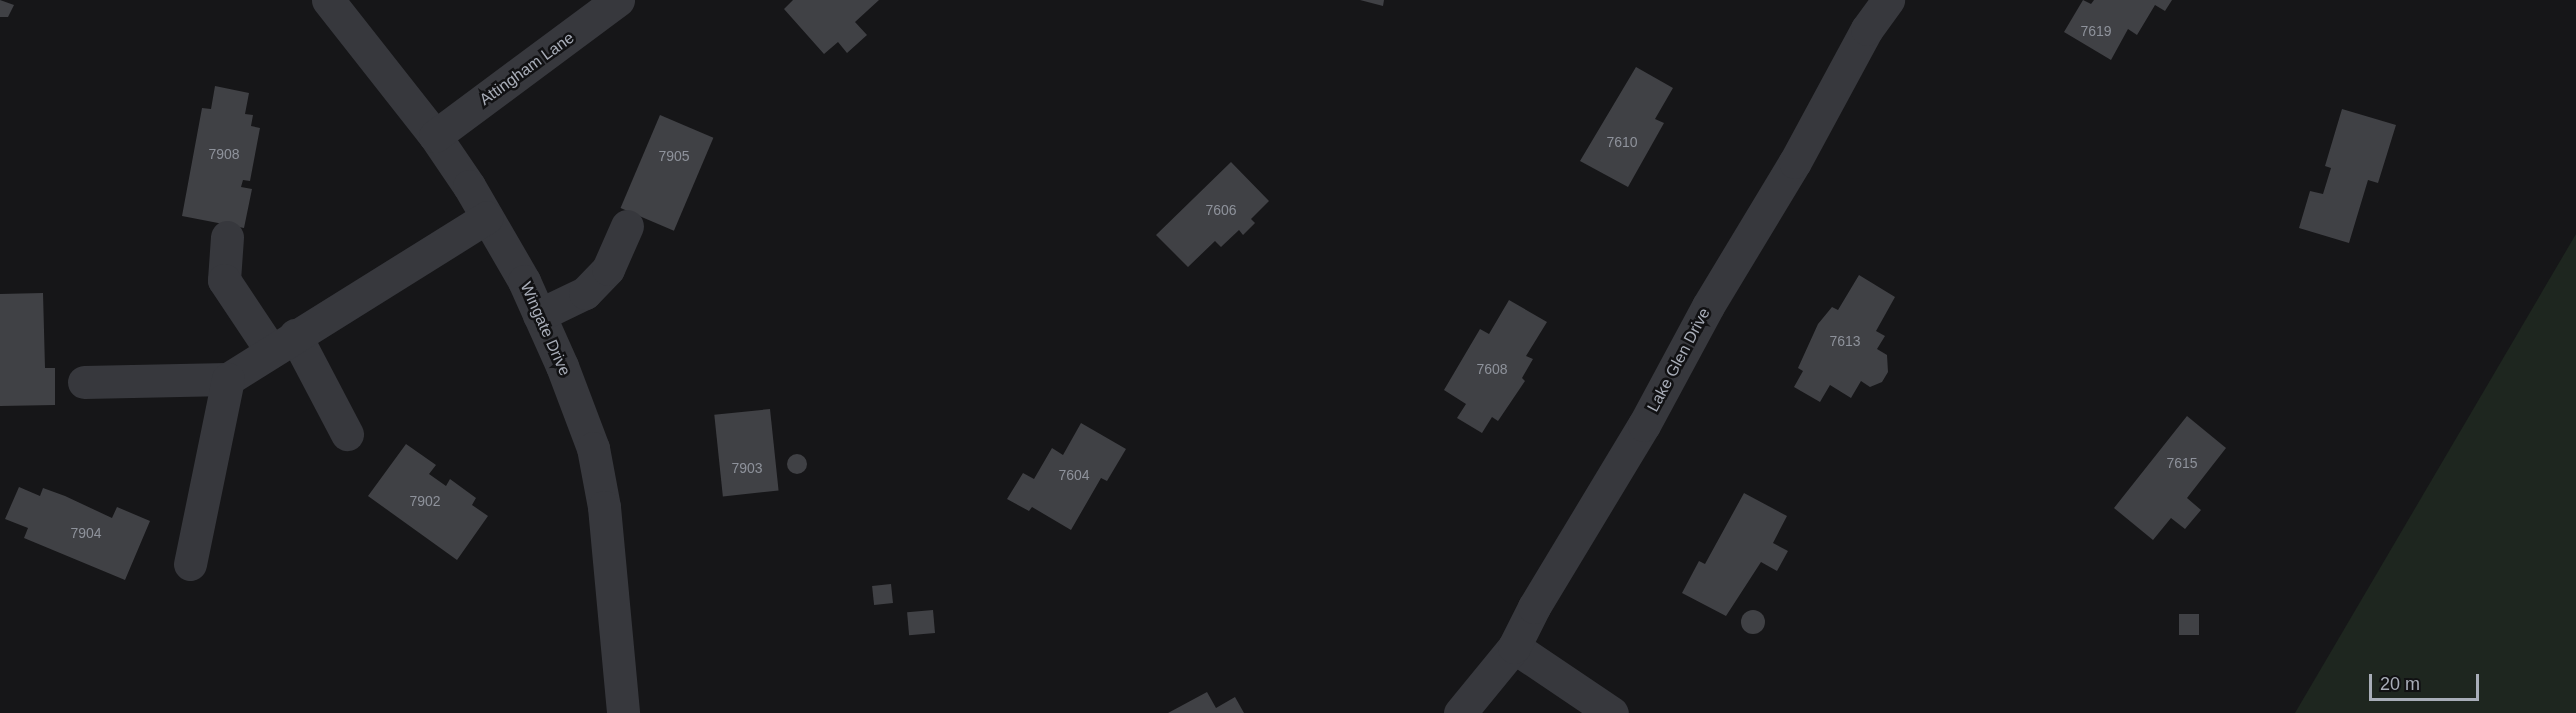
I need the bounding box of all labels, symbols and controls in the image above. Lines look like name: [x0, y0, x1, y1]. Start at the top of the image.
house number: 7619: [2080, 23, 2112, 39]
street label: Attingham Lane: [476, 28, 578, 110]
house number: 7610: [1606, 134, 1638, 150]
house number: 7908: [208, 146, 240, 162]
house number: 7905: [658, 148, 690, 164]
house number: 7606: [1205, 202, 1237, 218]
street label: Wingate Drive: [516, 279, 574, 379]
street label: Lake Glen Drive: [1644, 305, 1714, 415]
house number: 7613: [1829, 333, 1861, 349]
house number: 7608: [1476, 361, 1508, 377]
house number: 7615: [2166, 455, 2198, 471]
house number: 7903: [731, 460, 763, 476]
house number: 7604: [1058, 467, 1090, 483]
house number: 7902: [409, 493, 441, 509]
house number: 7904: [70, 525, 102, 541]
scale bar: [2372, 662, 2482, 700]
text: 20 m: [2380, 674, 2420, 694]

